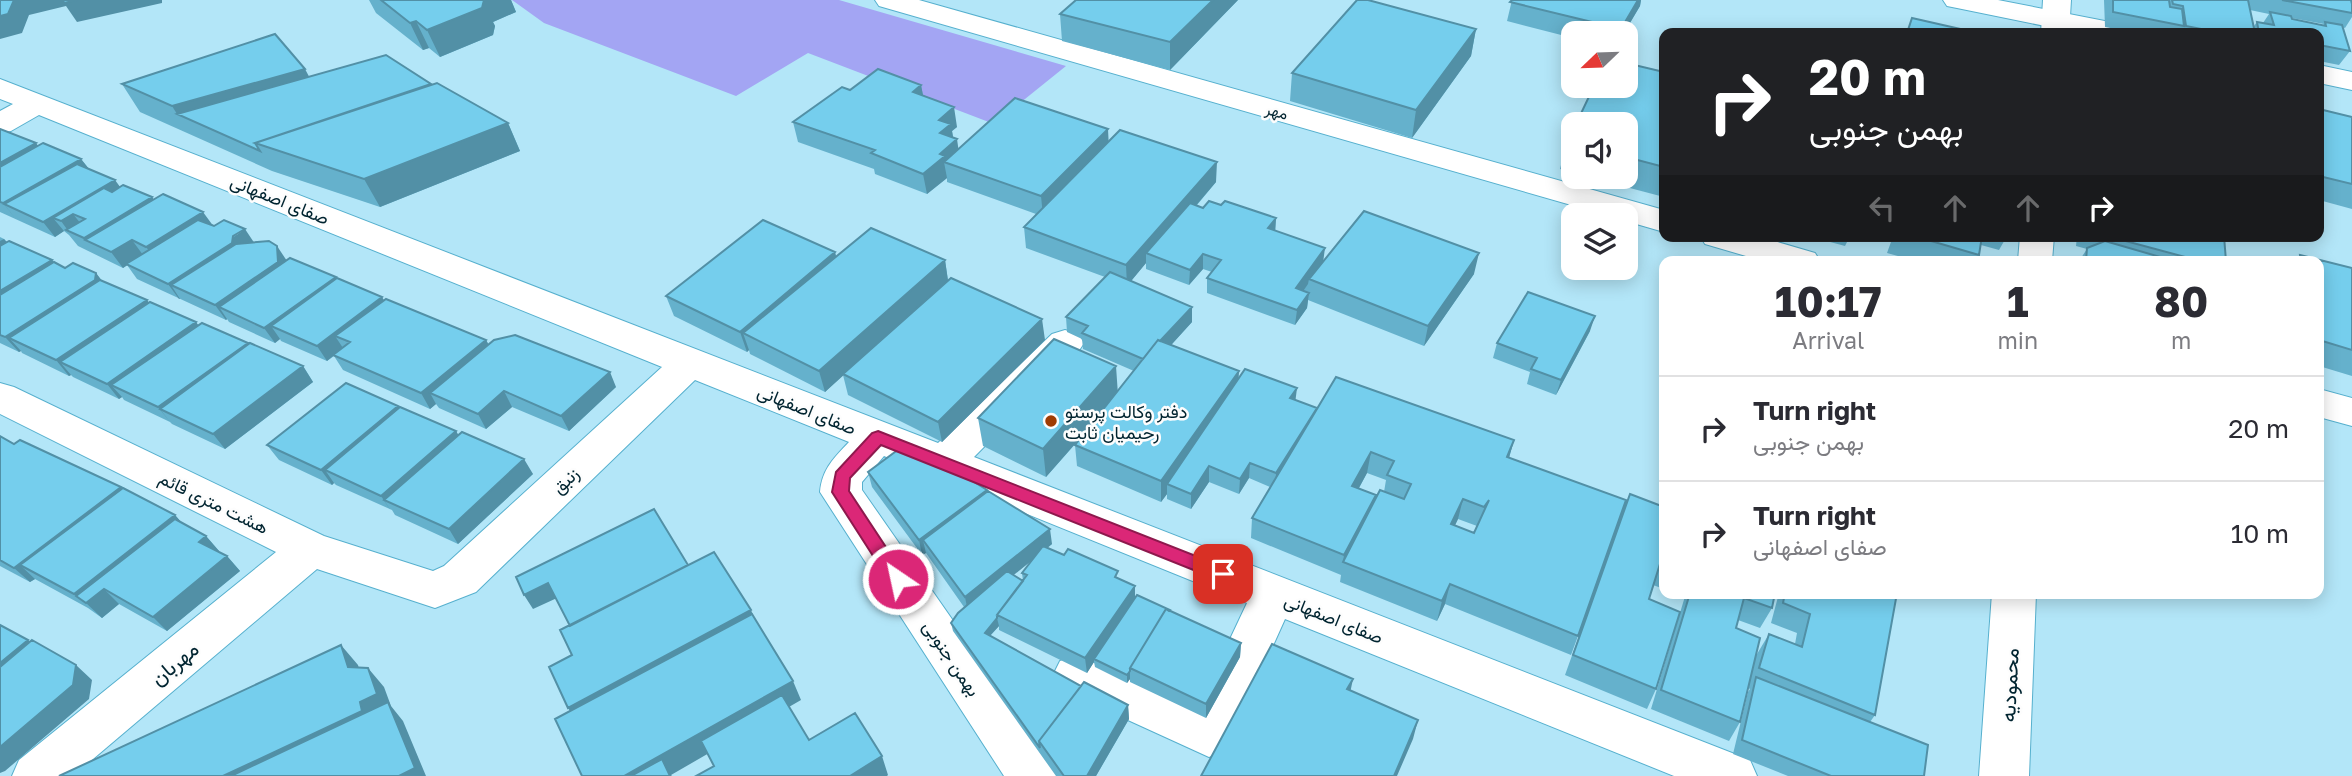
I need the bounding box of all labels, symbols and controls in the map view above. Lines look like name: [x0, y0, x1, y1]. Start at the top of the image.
north arrow: [1561, 21, 1638, 98]
map controls: [1561, 21, 1638, 280]
text: 20 m: [1809, 47, 1926, 106]
icon: right: [1694, 56, 1785, 147]
street label: مهر: [1262, 98, 1291, 125]
text: بهمن جنوبی: [1809, 109, 1963, 147]
button: sound: [1561, 112, 1638, 189]
street label: صفای اصفهانی: [227, 169, 333, 230]
icon: left: [1863, 189, 1901, 227]
icon: ahead: [1936, 189, 1974, 227]
icon: ahead: [2009, 189, 2047, 227]
icon: right: [2082, 189, 2120, 227]
button: layers: [1561, 203, 1638, 280]
text: 10:17: [1775, 276, 1882, 326]
text: 1: [2007, 276, 2029, 326]
text: 80: [2154, 276, 2208, 326]
text: Arrival: [1792, 326, 1864, 354]
text: min: [1998, 326, 2038, 354]
text: m: [2171, 326, 2191, 354]
street label: صفای اصفهانی: [754, 379, 860, 440]
text: Turn right: [1753, 395, 1876, 426]
place label: دفتر وکالت پرستو رحیمیان ثابت: [1065, 400, 1187, 444]
icon: right: [1694, 410, 1732, 448]
marker: دفتر وکالت پرستو رحیمیان ثابت: [1043, 413, 1059, 429]
text: 20 m: [2228, 413, 2289, 444]
text: بهمن جنوبی: [1753, 427, 1864, 455]
street label: زنبق: [547, 462, 584, 499]
street label: هشت متری قائم: [155, 466, 272, 540]
text: Turn right: [1753, 500, 1876, 531]
icon: right: [1694, 515, 1732, 553]
text: 10 m: [2231, 518, 2289, 549]
text: صفای اصفهانی: [1753, 532, 1887, 560]
position arrow: [861, 542, 935, 616]
pin: [1193, 544, 1253, 604]
icon: arrive: [1204, 555, 1242, 593]
street label: صفای اصفهانی: [1281, 588, 1387, 649]
street label: بهمن جنوبی: [918, 616, 985, 701]
street label: مهربان: [145, 635, 204, 691]
street label: محمودیه: [1994, 647, 2025, 723]

